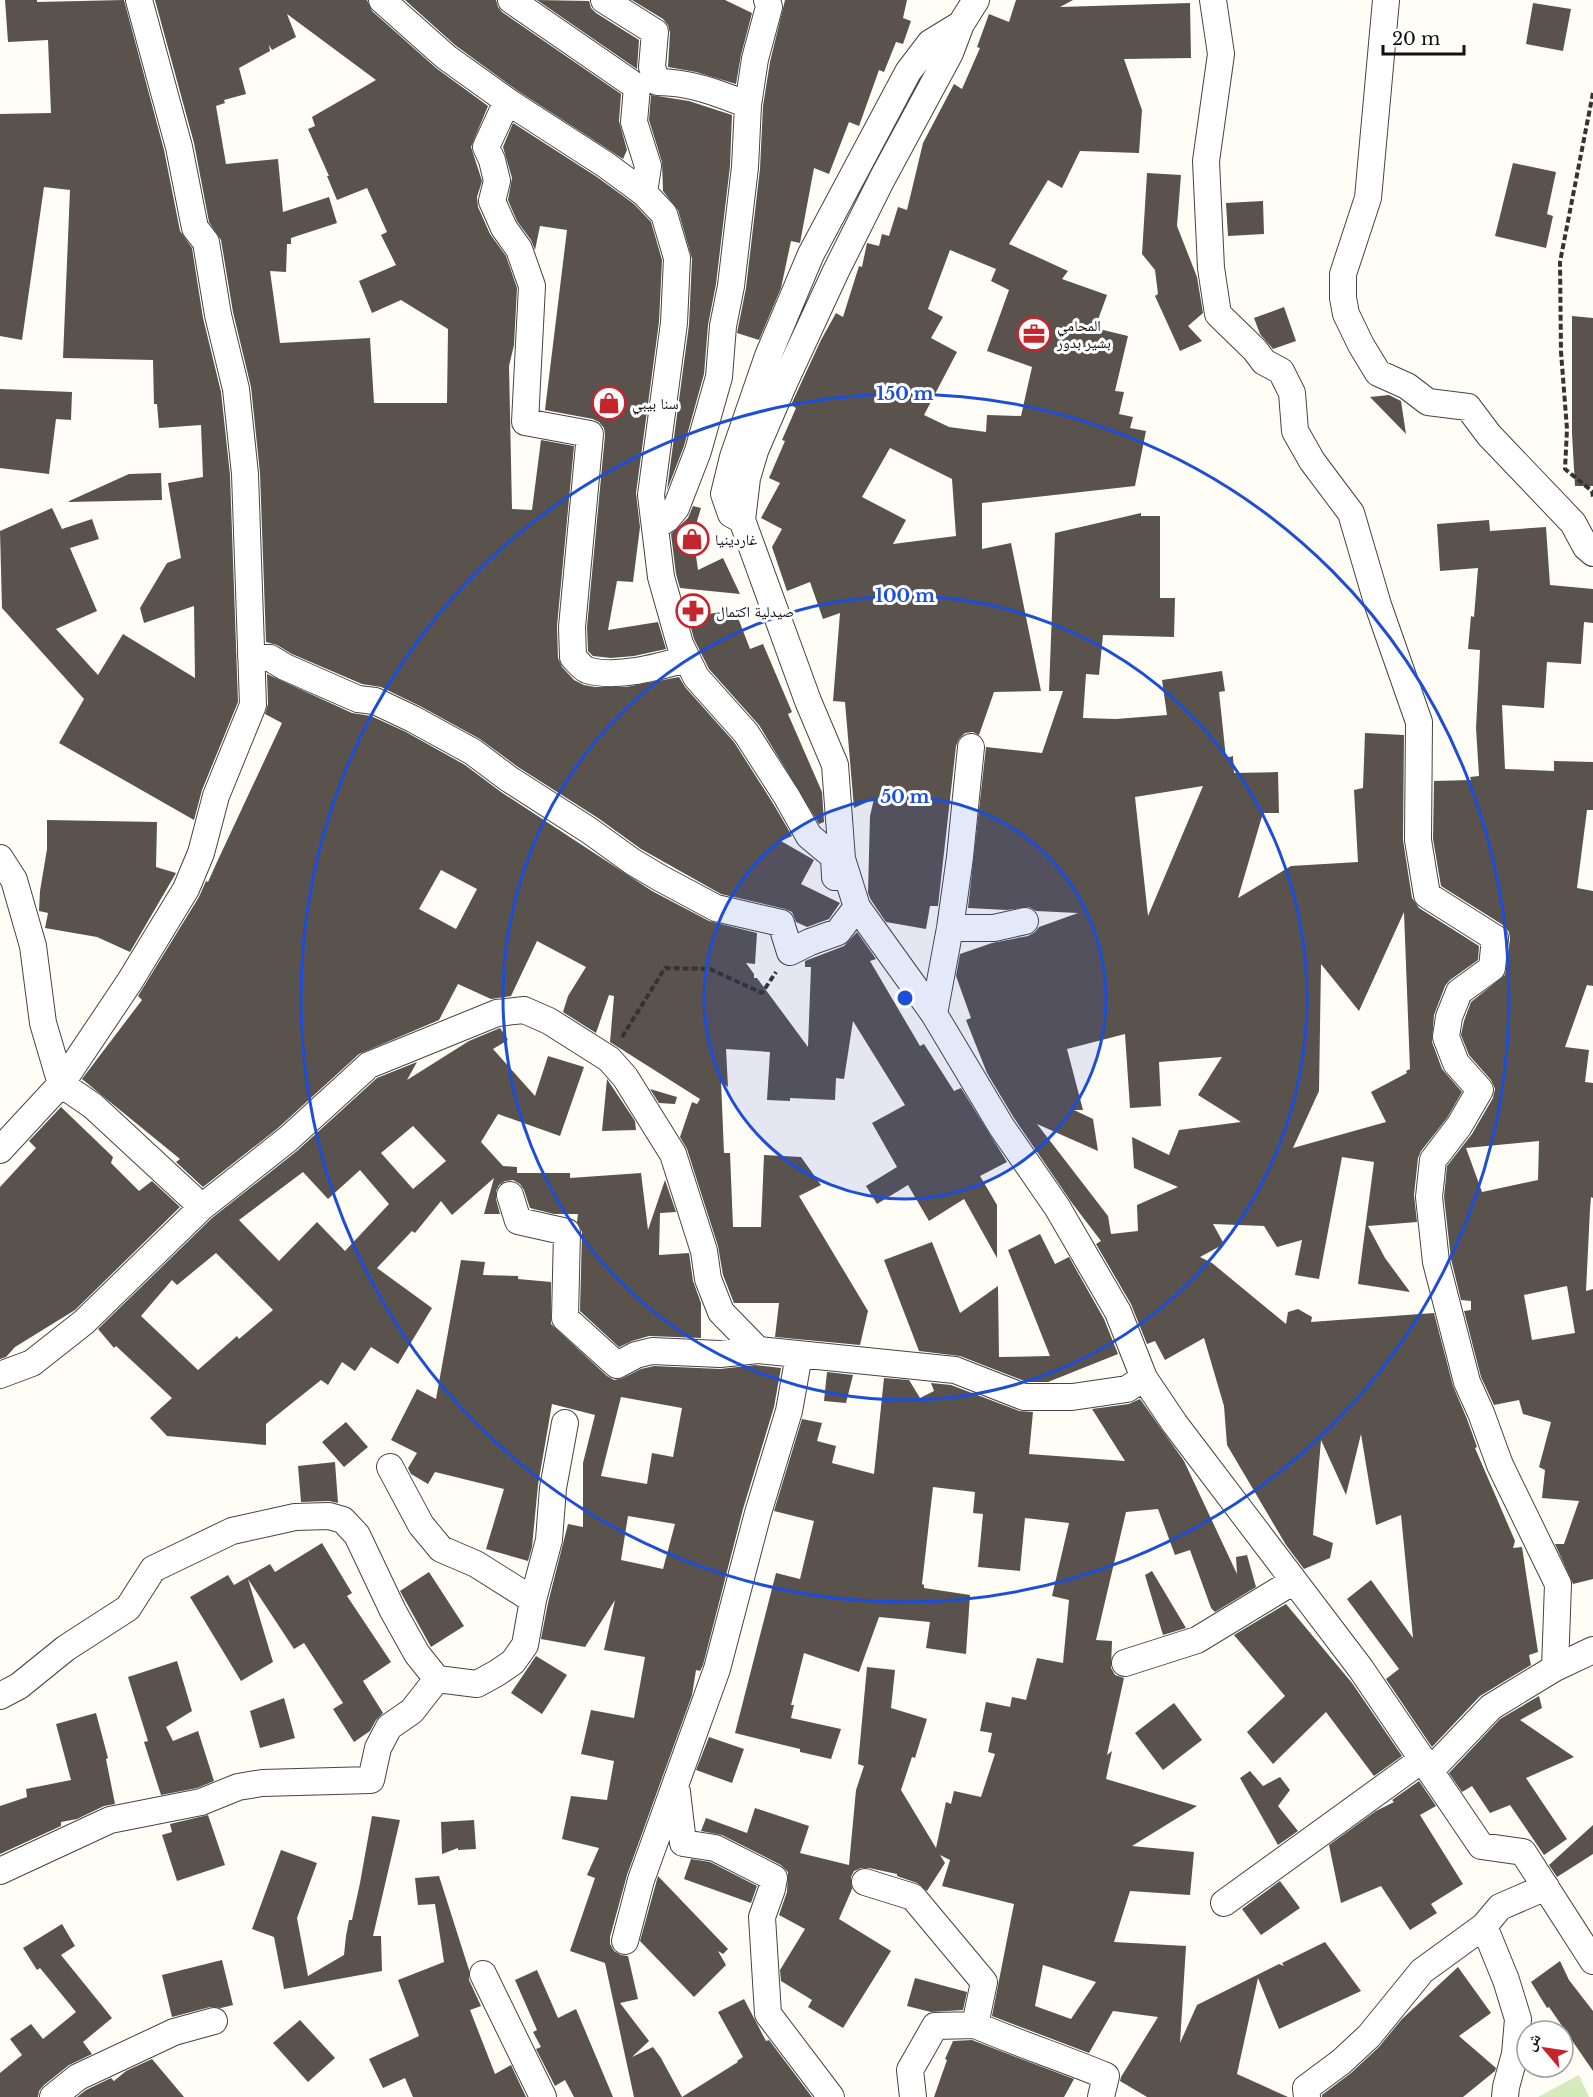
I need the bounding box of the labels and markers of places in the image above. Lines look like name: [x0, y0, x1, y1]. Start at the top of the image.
office icon: المحامي بشير بدور: [1016, 316, 1052, 352]
place label: المحامي بشير بدور: [1056, 316, 1111, 352]
shop icon: سنا بيبي: [591, 385, 627, 421]
place label: سنا بيبي: [632, 394, 679, 415]
shop icon: غاردينيا: [674, 521, 710, 557]
place label: غاردينيا: [715, 530, 758, 549]
pharmacy icon: صيدلية اكتمال: [675, 593, 711, 629]
place label: صيدلية اكتمال: [716, 602, 794, 622]
centre of rings: [895, 988, 915, 1008]

